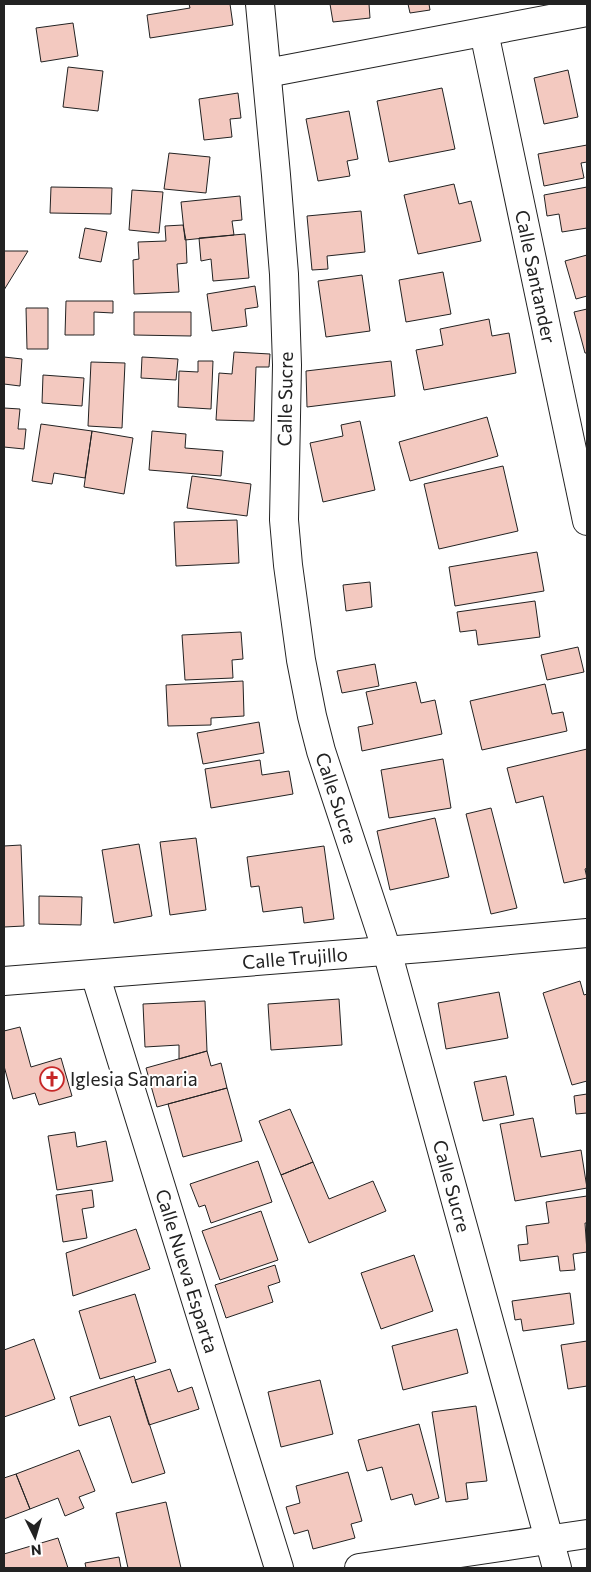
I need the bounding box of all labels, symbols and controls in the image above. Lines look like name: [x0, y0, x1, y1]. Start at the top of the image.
street label: Calle Santander: [511, 208, 561, 346]
street label: Calle Sucre: [272, 351, 297, 447]
street label: Calle Sucre: [311, 749, 363, 847]
street label: Calle Trujillo: [241, 942, 349, 973]
church icon: Iglesia Samaria: [39, 1066, 65, 1092]
place label: Iglesia Samaria: [70, 1067, 198, 1090]
street label: Calle Sucre: [429, 1137, 476, 1235]
street label: Calle Nueva Esparta: [151, 1186, 224, 1356]
north arrow: [10, 1512, 60, 1562]
text: N: [30, 1542, 42, 1559]

